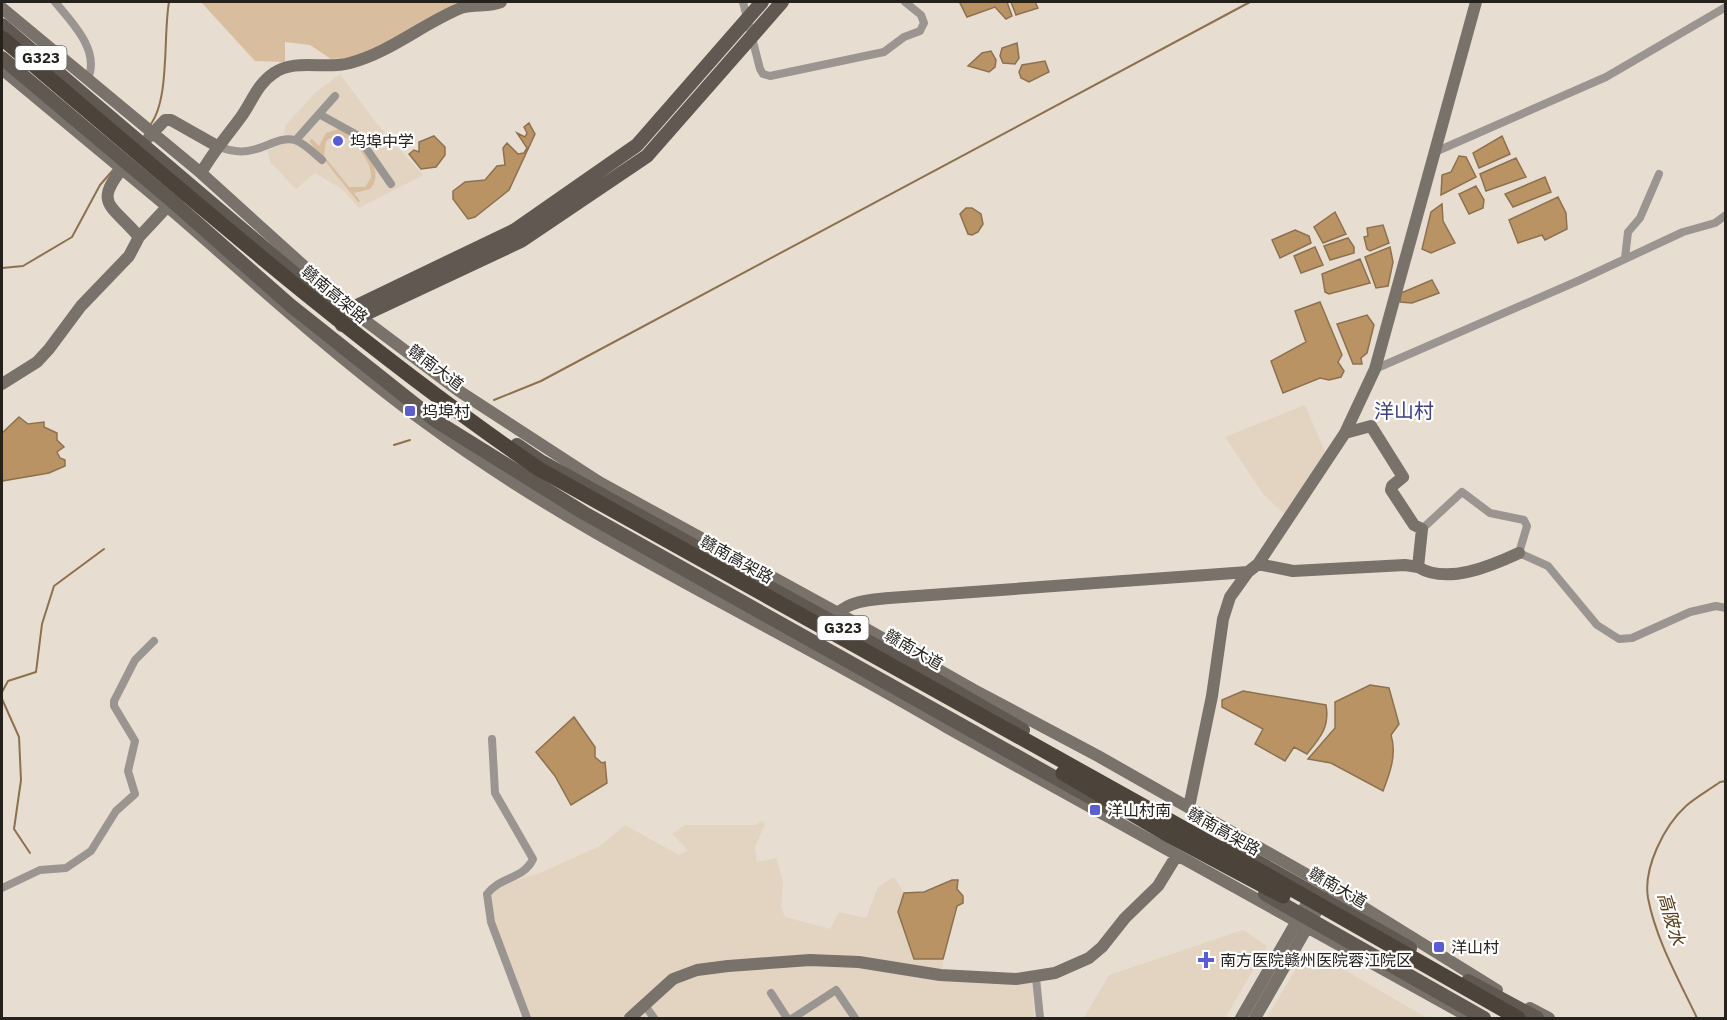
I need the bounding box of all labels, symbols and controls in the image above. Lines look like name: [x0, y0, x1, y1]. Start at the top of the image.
road number: G323: [15, 46, 66, 70]
place label: 坞埠中学: [350, 131, 414, 151]
marker: 坞埠中学: [331, 134, 345, 148]
street label: 赣南高架路: [298, 261, 372, 327]
street label: 赣南大道: [404, 340, 468, 394]
district label: 洋山村: [1374, 397, 1434, 424]
place label: 坞埠村: [422, 401, 470, 421]
marker: 坞埠村: [403, 404, 417, 418]
street label: 赣南高架路: [697, 531, 777, 587]
road number: G323: [818, 616, 868, 640]
street label: 赣南大道: [881, 624, 947, 674]
place label: 洋山村南: [1107, 800, 1171, 820]
marker: 洋山村南: [1088, 803, 1102, 817]
street label: 赣南高架路: [1184, 803, 1264, 859]
street label: 赣南大道: [1305, 862, 1371, 912]
water label: 高陂水: [1653, 890, 1690, 949]
place label: 洋山村: [1451, 937, 1499, 957]
marker: 洋山村: [1432, 940, 1446, 954]
place label: 南方医院赣州医院蓉江院区: [1220, 950, 1412, 970]
marker: 南方医院赣州医院蓉江院区: [1197, 951, 1215, 969]

